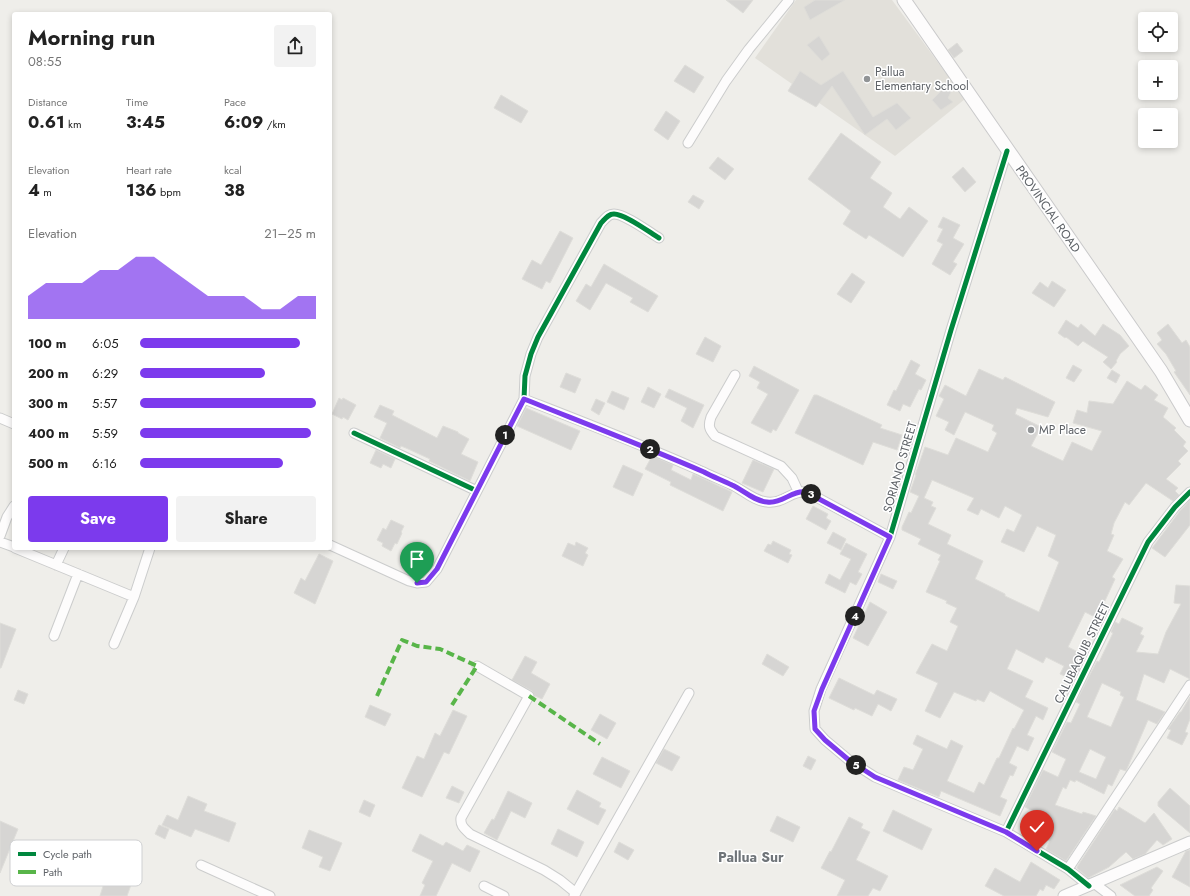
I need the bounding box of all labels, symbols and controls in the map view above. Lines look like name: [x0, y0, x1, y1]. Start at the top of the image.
map controls: [1138, 12, 1178, 148]
button: locate: [1138, 12, 1178, 52]
text: Morning run: [28, 21, 155, 53]
button: share: [274, 25, 316, 67]
text: 08:55: [28, 52, 61, 71]
button: +: [1138, 60, 1178, 100]
place label: Pallua Elementary School: [875, 63, 969, 95]
marker: Pallua Elementary School: [862, 74, 872, 84]
text: Distance: [28, 94, 67, 110]
text: Time: [126, 94, 148, 110]
text: Pace: [224, 94, 246, 110]
button: −: [1138, 108, 1178, 148]
text: 0.61: [28, 110, 65, 134]
text: 3:45: [126, 110, 165, 134]
text: 6:09: [224, 110, 263, 134]
text: km: [65, 116, 82, 132]
text: /km: [263, 116, 286, 132]
text: Elevation: [28, 162, 70, 178]
text: Heart rate: [126, 162, 172, 178]
text: kcal: [224, 162, 242, 178]
street label: PROVINCIAL ROAD: [1011, 162, 1085, 256]
text: 4: [28, 178, 40, 202]
text: 136: [126, 178, 157, 202]
text: 38: [224, 178, 245, 202]
text: m: [40, 184, 52, 200]
text: bpm: [157, 184, 181, 200]
text: Elevation: [28, 224, 77, 243]
text: 21–25 m: [264, 224, 316, 243]
text: 100 m: [28, 334, 66, 353]
text: 6:05: [92, 334, 119, 353]
text: 200 m: [28, 364, 68, 383]
text: 6:29: [92, 364, 118, 383]
text: 300 m: [28, 394, 68, 413]
text: 5:57: [92, 394, 117, 413]
street label: SORIANO STREET: [878, 419, 922, 515]
place label: MP Place: [1039, 421, 1086, 439]
text: 400 m: [28, 424, 69, 443]
text: 5:59: [92, 424, 118, 443]
pin: 1: [495, 425, 515, 445]
marker: MP Place: [1026, 425, 1036, 435]
text: 1: [502, 427, 508, 443]
pin: 2: [640, 439, 660, 459]
text: 2: [646, 441, 654, 457]
text: 500 m: [28, 454, 68, 473]
text: 6:16: [92, 454, 117, 473]
pin: 3: [801, 484, 821, 504]
text: 3: [808, 486, 814, 502]
button: Save: [28, 496, 168, 542]
button: Share: [176, 496, 316, 542]
pin: [400, 542, 434, 583]
icon: arrive: [406, 548, 428, 570]
street label: CALUBAQUIB STREET: [1050, 599, 1115, 707]
pin: 4: [845, 606, 865, 626]
text: 4: [851, 608, 859, 624]
pin: 5: [846, 755, 866, 775]
text: 5: [852, 757, 860, 773]
pin: [1020, 810, 1054, 851]
icon: check: [1026, 816, 1048, 838]
legend: [10, 840, 142, 886]
text: Cycle path: [43, 846, 92, 862]
district label: Pallua Sur: [718, 847, 784, 867]
text: Path: [43, 864, 62, 880]

